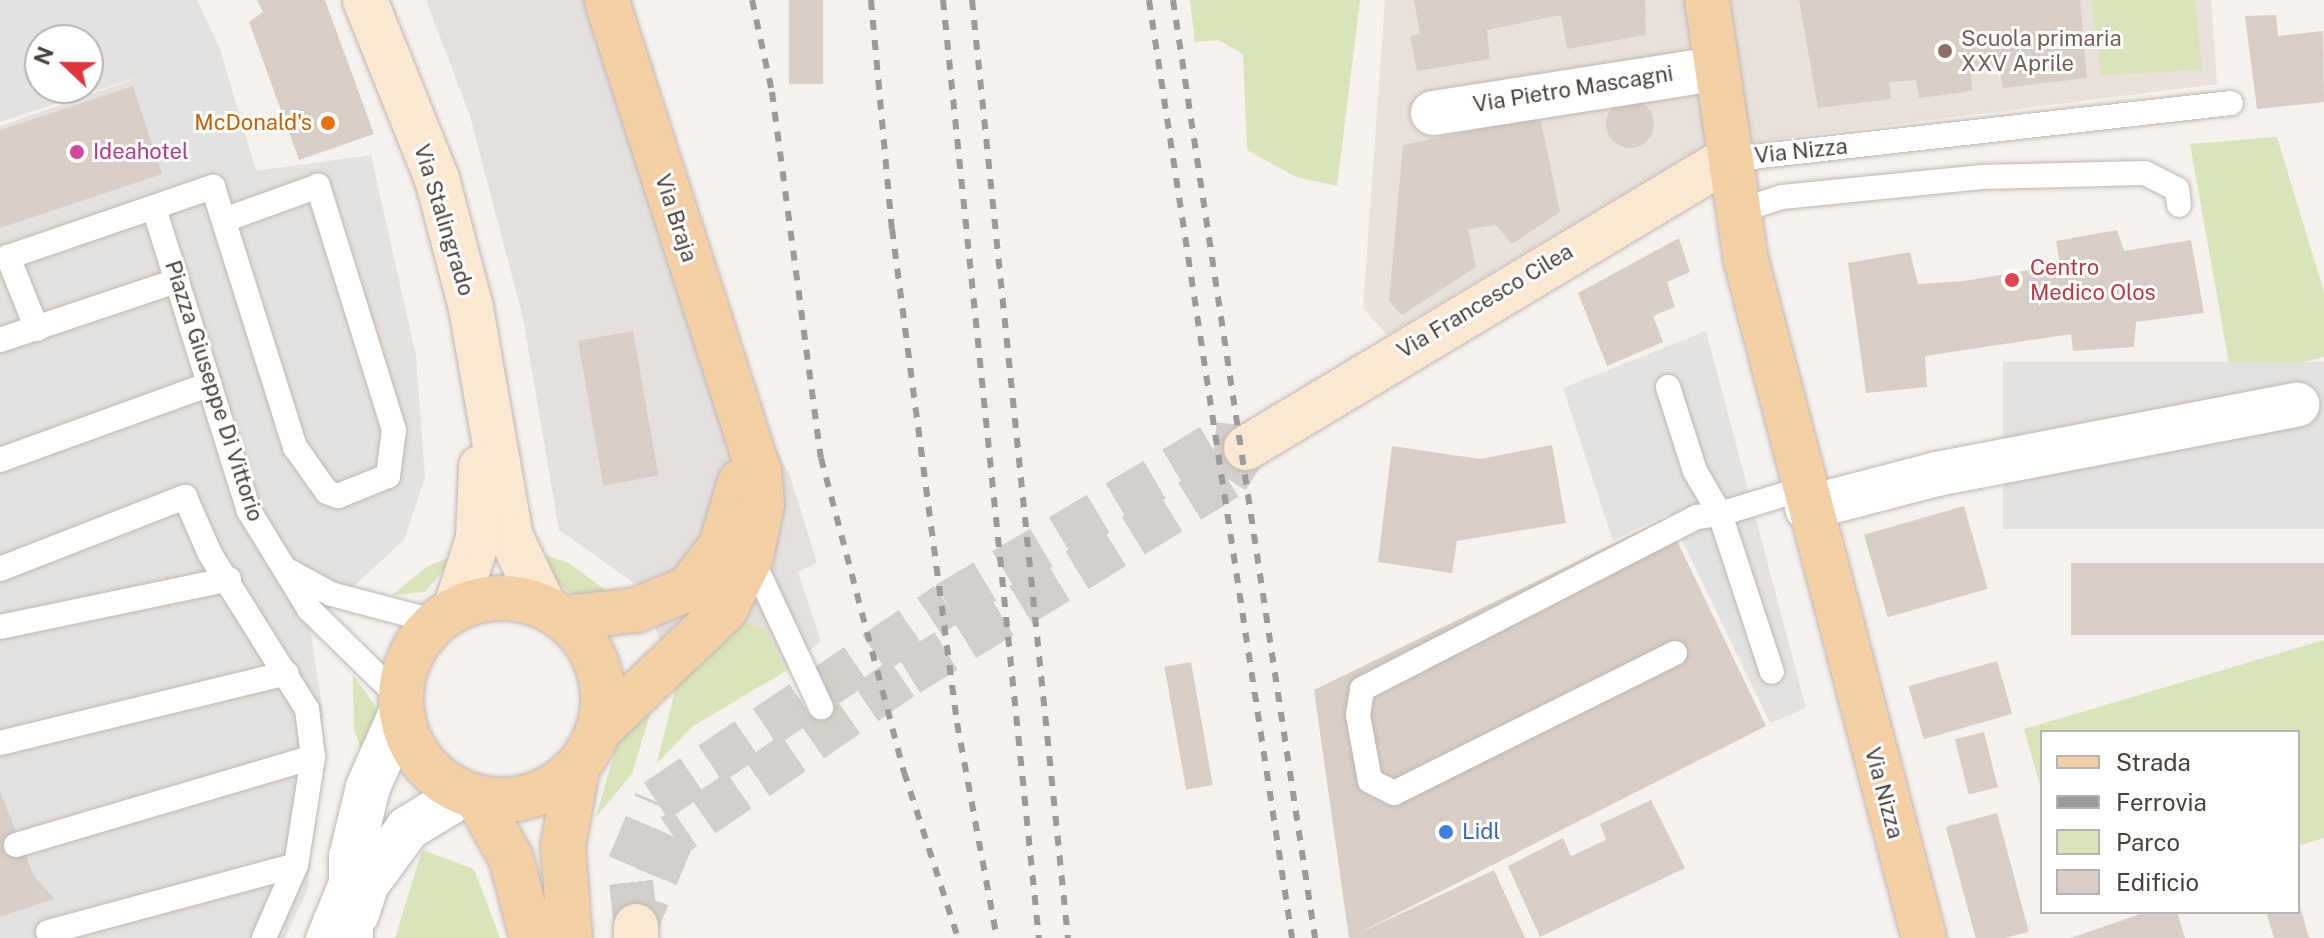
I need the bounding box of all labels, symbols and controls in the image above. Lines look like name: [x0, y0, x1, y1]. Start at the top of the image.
north arrow: [24, 24, 104, 104]
place label: Scuola primaria XXV Aprile: [1961, 25, 2122, 76]
marker: Scuola primaria XXV Aprile: [1936, 42, 1954, 60]
text: N: [28, 43, 59, 69]
street label: Via Pietro Mascagni: [1471, 60, 1675, 118]
place label: McDonald's: [194, 110, 312, 136]
marker: McDonald's: [319, 114, 337, 132]
street label: Via Nizza: [1753, 133, 1849, 169]
place label: Ideahotel: [93, 139, 189, 165]
street label: Via Stalingrado: [408, 141, 480, 299]
marker: Ideahotel: [68, 143, 86, 161]
street label: Via Braja: [649, 171, 703, 265]
street label: Via Francesco Cilea: [1392, 238, 1578, 364]
place label: Centro Medico Olos: [2030, 254, 2156, 306]
street label: Piazza Giuseppe Di Vittorio: [159, 257, 269, 525]
marker: Centro Medico Olos: [2001, 269, 2023, 291]
legend: [2040, 730, 2300, 914]
street label: Via Nizza: [1859, 744, 1909, 842]
text: Strada: [2116, 748, 2191, 776]
text: Ferrovia: [2116, 788, 2207, 816]
place label: Lidl: [1462, 819, 1500, 845]
marker: Lidl: [1437, 823, 1455, 841]
text: Parco: [2116, 828, 2180, 856]
text: Edificio: [2116, 868, 2199, 896]

